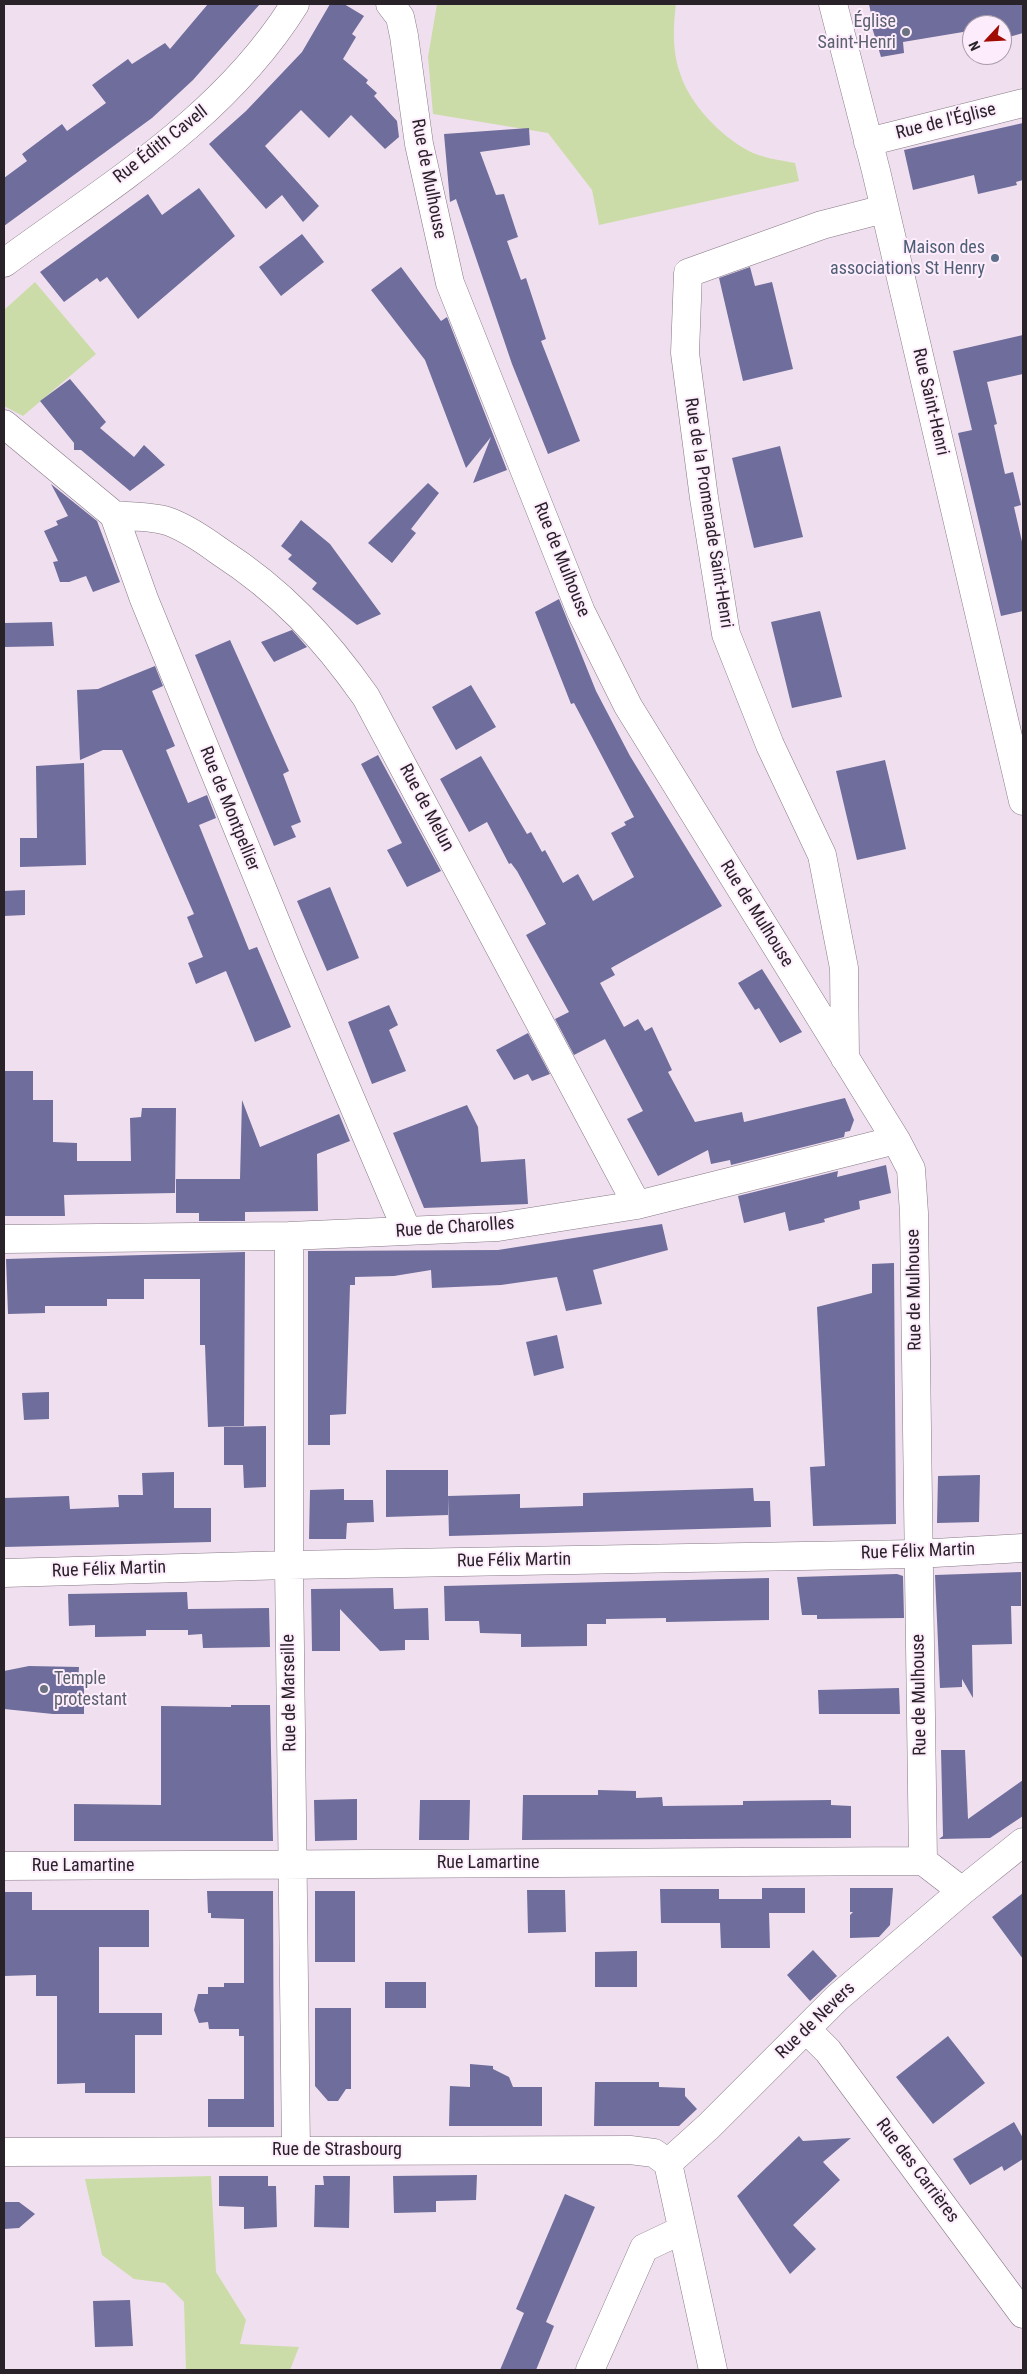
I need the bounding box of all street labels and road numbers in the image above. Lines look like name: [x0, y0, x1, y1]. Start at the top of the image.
street label: Rue de l'Église: [894, 99, 998, 145]
street label: Rue Édith Cavell: [110, 101, 212, 189]
street label: Rue de Mulhouse: [406, 117, 450, 241]
street label: Rue Saint-Henri: [907, 346, 953, 458]
street label: Rue de la Promenade Saint-Henri: [679, 396, 737, 630]
street label: Rue de Mulhouse: [528, 499, 594, 621]
street label: Rue de Montpellier: [194, 743, 264, 875]
street label: Rue de Melun: [394, 761, 458, 855]
street label: Rue de Mulhouse: [715, 857, 797, 971]
street label: Rue de Charolles: [395, 1213, 515, 1243]
street label: Rue de Mulhouse: [903, 1229, 927, 1351]
street label: Rue Félix Martin: [860, 1539, 976, 1565]
street label: Rue Félix Martin: [457, 1549, 571, 1573]
street label: Rue Félix Martin: [51, 1557, 167, 1583]
street label: Rue de Marseille: [278, 1634, 302, 1752]
street label: Rue de Mulhouse: [908, 1634, 932, 1756]
street label: Rue Lamartine: [437, 1852, 539, 1874]
street label: Rue Lamartine: [32, 1855, 134, 1877]
street label: Rue de Nevers: [772, 1978, 860, 2064]
street label: Rue des Carrières: [871, 2115, 963, 2227]
street label: Rue de Strasbourg: [272, 2139, 402, 2161]

